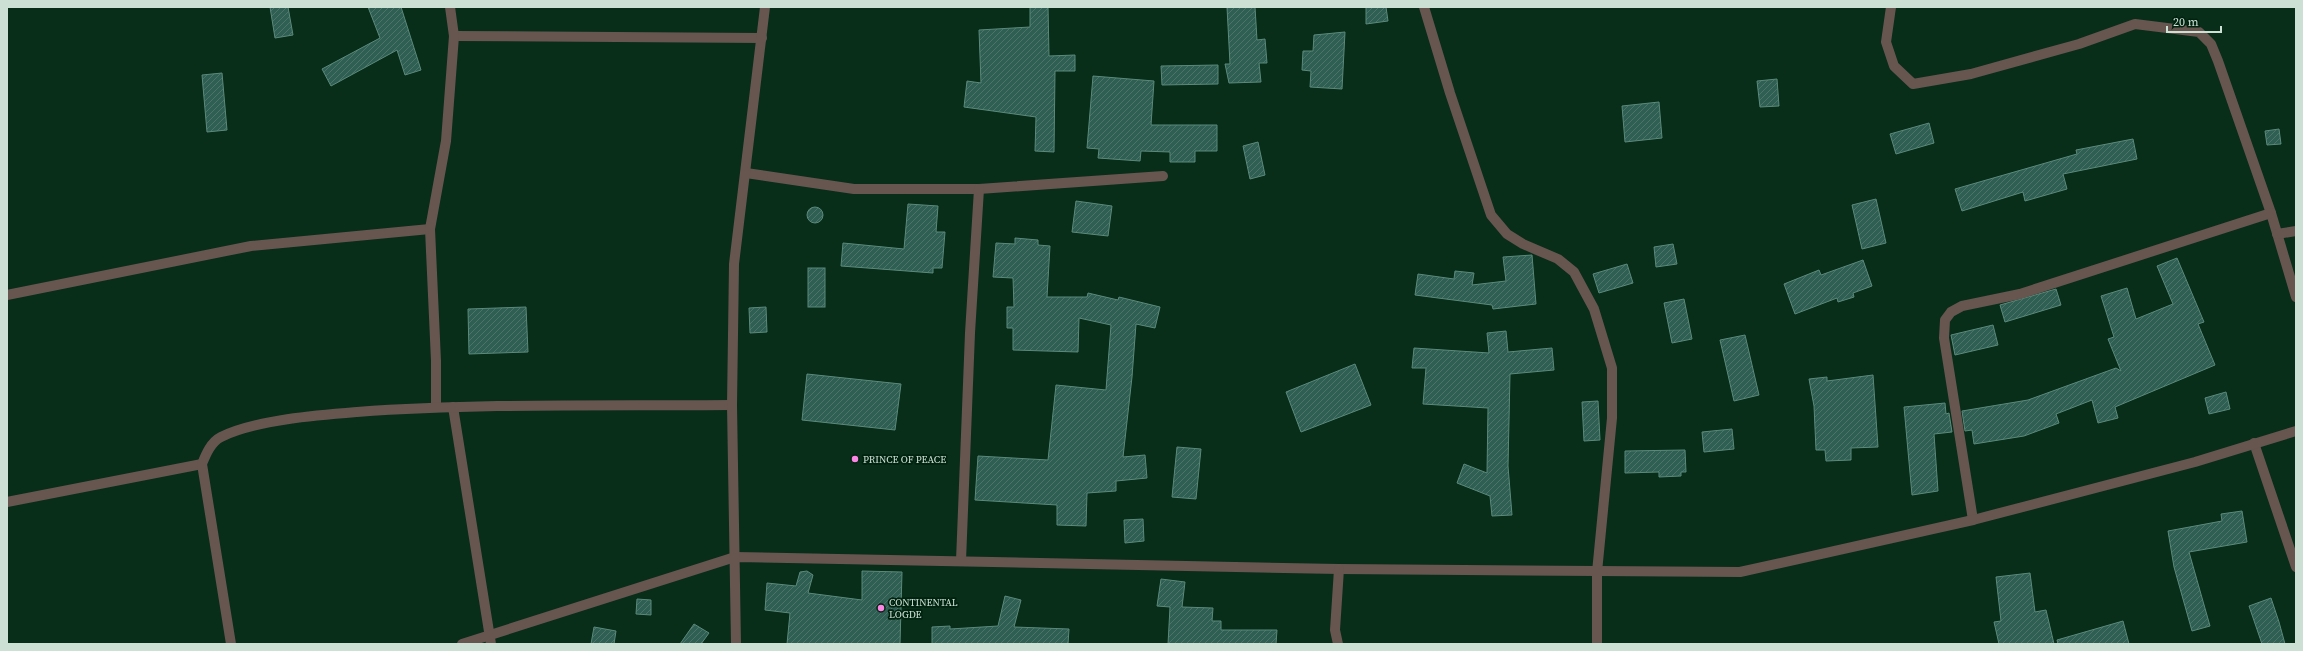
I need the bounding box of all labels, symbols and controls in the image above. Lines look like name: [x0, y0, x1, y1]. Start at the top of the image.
scale bar: [2167, 8, 2221, 34]
text: 20 m: [2173, 14, 2199, 30]
place label: PRINCE OF PEACE: [863, 453, 946, 466]
marker: PRINCE OF PEACE: [850, 454, 860, 464]
place label: CONTINENTAL LOGDE: [889, 596, 958, 621]
marker: CONTINENTAL LOGDE: [876, 603, 886, 613]

